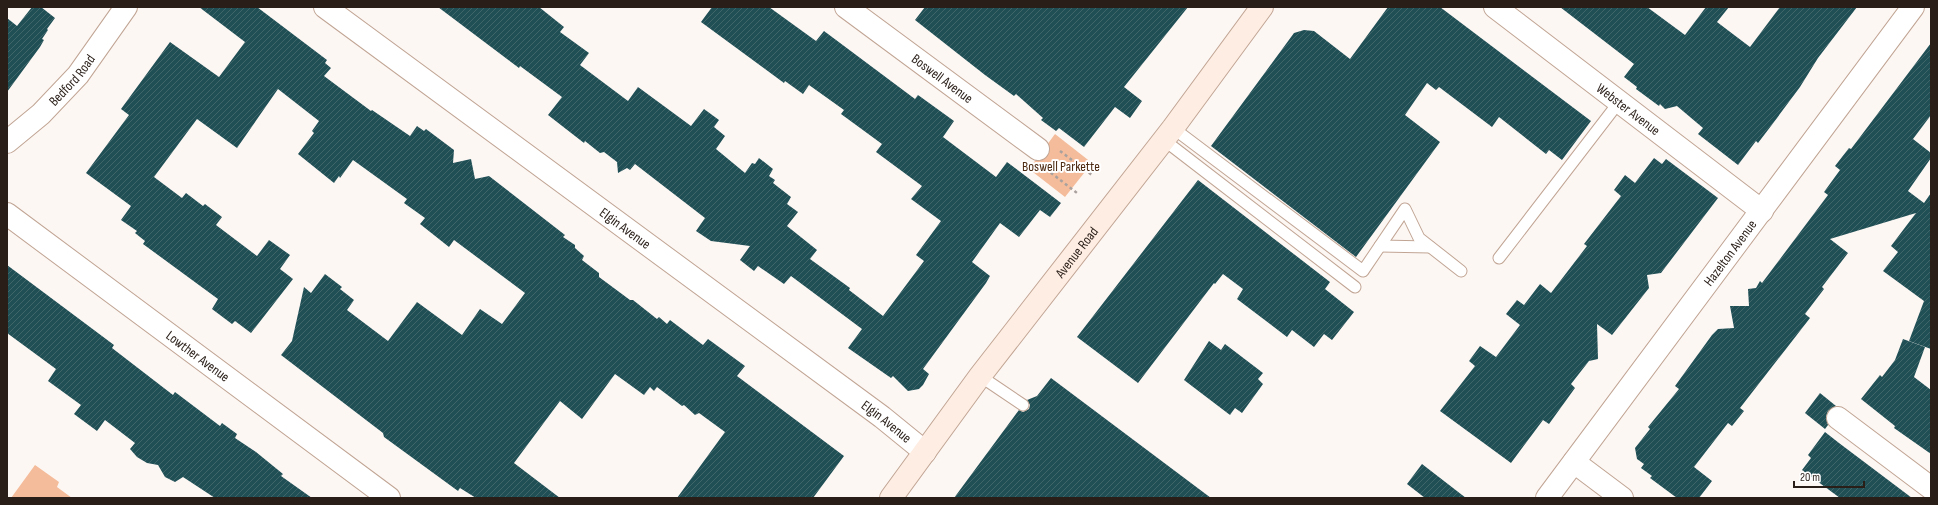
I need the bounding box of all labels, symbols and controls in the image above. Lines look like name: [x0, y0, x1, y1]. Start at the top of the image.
street label: Boswell Avenue: [908, 50, 977, 107]
street label: Bedford Road: [45, 51, 99, 109]
street label: Webster Avenue: [1593, 79, 1664, 139]
park label: Boswell Parkette: [1022, 158, 1100, 175]
street label: Elgin Avenue: [597, 204, 654, 252]
street label: Hazelton Avenue: [1700, 216, 1760, 289]
street label: Avenue Road: [1051, 223, 1102, 282]
street label: Lowther Avenue: [163, 327, 233, 385]
street label: Elgin Avenue: [858, 396, 915, 446]
scale bar: [1794, 463, 1864, 489]
text: 20 m: [1800, 470, 1820, 485]

